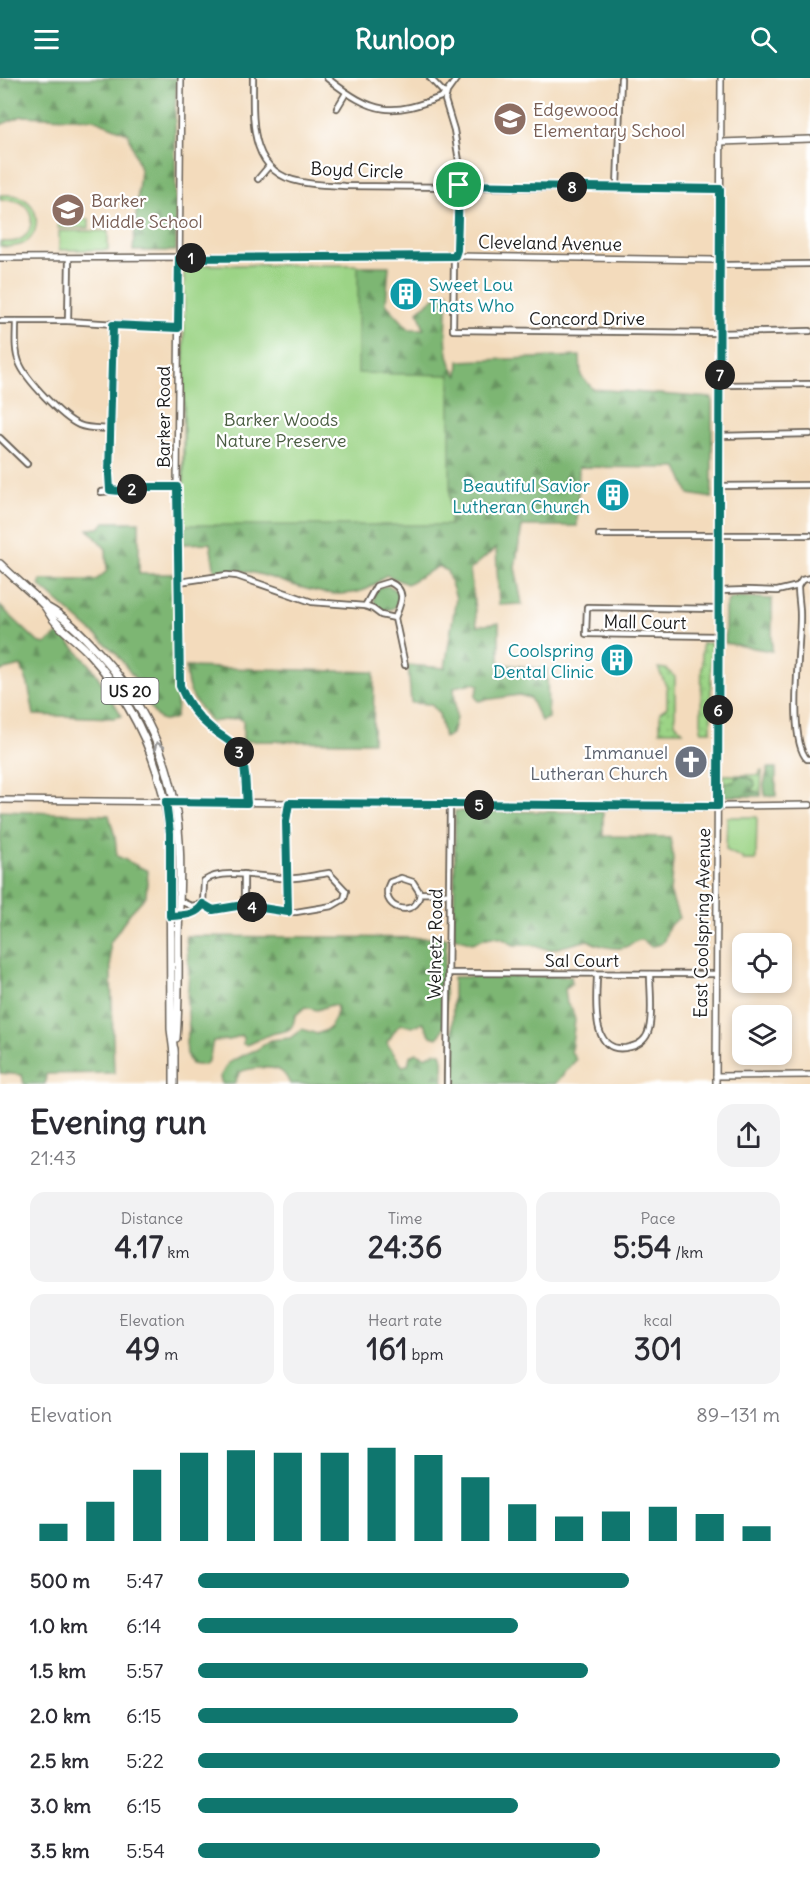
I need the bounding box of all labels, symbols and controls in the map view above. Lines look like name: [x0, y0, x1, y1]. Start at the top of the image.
text: Runloop: [355, 22, 455, 56]
icon: menu: [30, 23, 63, 56]
icon: search: [747, 23, 780, 56]
place label: Edgewood Elementary School: [533, 98, 685, 142]
school or university icon: Edgewood Elementary School: [492, 101, 528, 137]
street label: Boyd Circle: [310, 157, 404, 183]
pin: [433, 159, 484, 210]
icon: arrive: [442, 168, 475, 201]
pin: 8: [557, 172, 587, 202]
text: 8: [567, 177, 577, 197]
place label: Barker Middle School: [91, 189, 203, 233]
school or university icon: Barker Middle School: [50, 192, 86, 228]
street label: Cleveland Avenue: [478, 230, 622, 256]
pin: 1: [176, 243, 206, 273]
text: 1: [188, 248, 194, 268]
place label: Sweet Lou Thats Who: [429, 273, 514, 317]
building icon: Sweet Lou Thats Who: [388, 276, 424, 312]
street label: Concord Drive: [529, 307, 645, 330]
pin: 7: [705, 360, 735, 390]
text: 7: [716, 365, 724, 385]
street label: Barker Road: [152, 366, 175, 468]
park label: Barker Woods Nature Preserve: [216, 408, 346, 452]
pin: 2: [117, 474, 147, 504]
place label: Beautiful Savior Lutheran Church: [452, 474, 591, 518]
building icon: Beautiful Savior Lutheran Church: [595, 477, 631, 513]
text: 2: [128, 479, 136, 499]
street label: Mall Court: [603, 610, 687, 634]
place label: Coolspring Dental Clinic: [493, 639, 594, 683]
building icon: Coolspring Dental Clinic: [599, 642, 635, 678]
road number: US 20: [102, 678, 158, 704]
pin: 6: [703, 695, 733, 725]
text: 6: [713, 700, 723, 720]
pin: 3: [224, 737, 254, 767]
one-way arrow: [153, 741, 165, 752]
place label: Immanuel Lutheran Church: [530, 741, 668, 785]
text: 3: [234, 742, 244, 762]
church icon: Immanuel Lutheran Church: [673, 744, 709, 780]
pin: 5: [464, 790, 494, 820]
text: 5: [474, 795, 484, 815]
street label: East Coolspring Avenue: [689, 828, 715, 1018]
street label: Welnetz Road: [423, 888, 447, 1000]
pin: 4: [237, 892, 267, 922]
text: 4: [247, 897, 257, 917]
map controls: [732, 933, 792, 1065]
button: locate: [732, 933, 792, 993]
street label: Sal Court: [545, 949, 619, 972]
button: layers: [732, 1005, 792, 1065]
text: Evening run: [30, 1101, 206, 1143]
button: share: [717, 1104, 780, 1167]
text: 21:43: [30, 1145, 76, 1170]
text: Distance: [121, 1208, 183, 1228]
text: Time: [388, 1208, 422, 1228]
text: Pace: [641, 1208, 675, 1228]
text: 4.17: [115, 1228, 163, 1266]
text: 24:36: [368, 1228, 442, 1266]
text: 5:54: [613, 1228, 671, 1266]
text: km: [163, 1242, 189, 1262]
text: /km: [671, 1242, 703, 1262]
text: Elevation: [119, 1310, 185, 1330]
text: Heart rate: [368, 1310, 442, 1330]
text: kcal: [644, 1310, 672, 1330]
text: 49: [126, 1330, 160, 1368]
text: 161: [367, 1330, 408, 1368]
text: 301: [634, 1330, 682, 1368]
text: m: [160, 1344, 178, 1364]
text: bpm: [408, 1344, 443, 1364]
text: Elevation: [30, 1402, 112, 1427]
text: 89–131 m: [696, 1402, 780, 1427]
text: 500 m: [30, 1568, 90, 1593]
text: 5:47: [126, 1568, 163, 1593]
text: 1.0 km: [30, 1613, 88, 1638]
text: 6:14: [126, 1613, 162, 1638]
text: 1.5 km: [30, 1658, 86, 1683]
text: 5:57: [126, 1658, 163, 1683]
text: 2.0 km: [30, 1703, 91, 1728]
text: 6:15: [126, 1703, 162, 1728]
text: 2.5 km: [30, 1748, 89, 1773]
text: 5:22: [126, 1748, 164, 1773]
text: 3.0 km: [30, 1793, 91, 1818]
text: 6:15: [126, 1793, 162, 1818]
text: 3.5 km: [30, 1838, 90, 1863]
text: 5:54: [126, 1838, 165, 1863]

